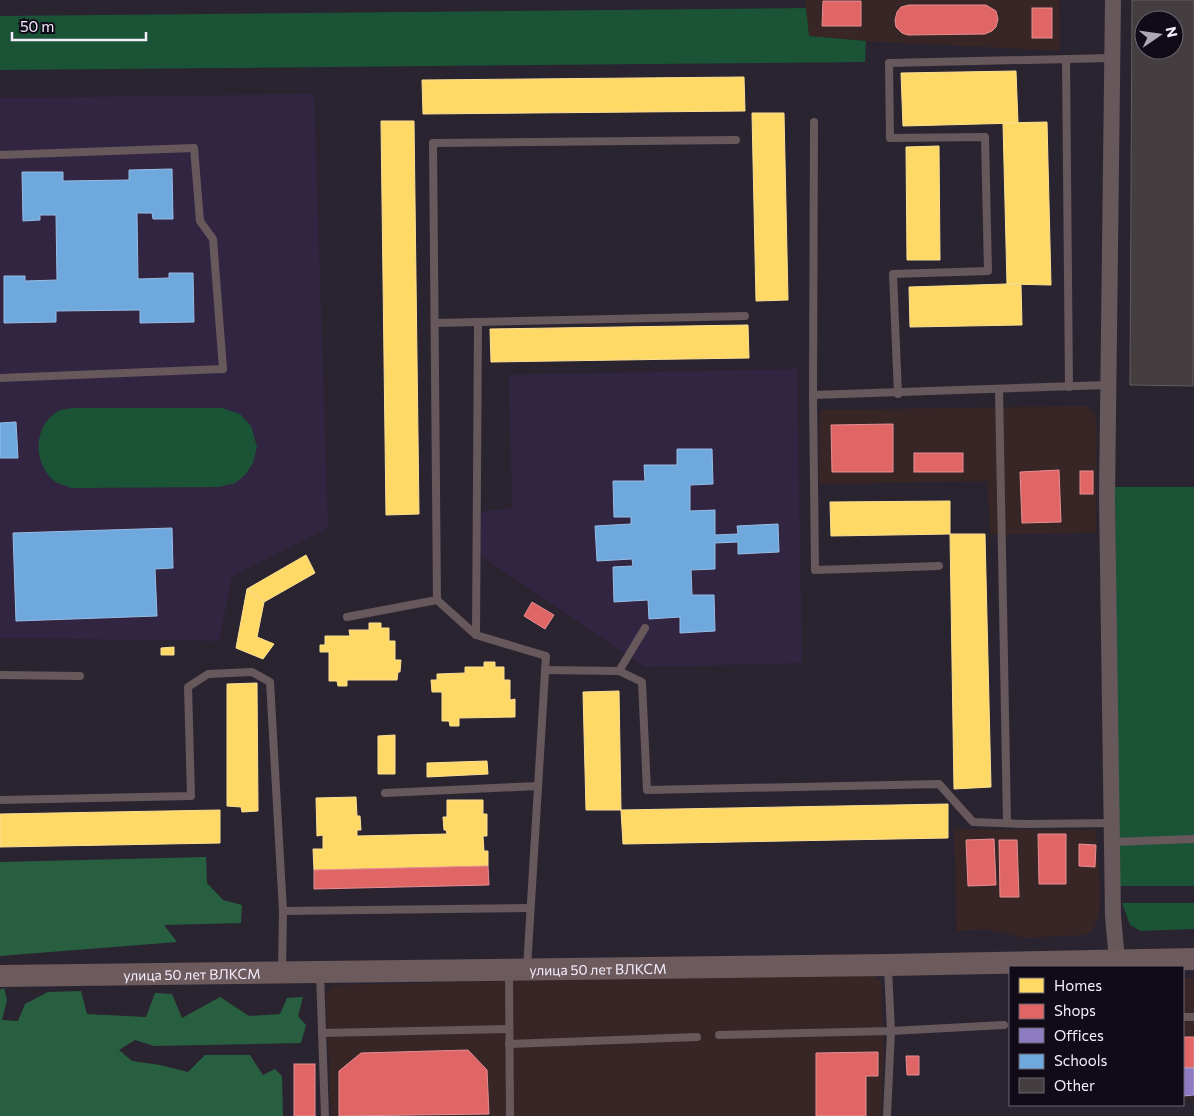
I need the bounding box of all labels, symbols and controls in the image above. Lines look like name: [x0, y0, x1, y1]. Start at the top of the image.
scale bar: [12, 10, 146, 42]
north arrow: [1134, 10, 1184, 60]
text: 50 m: [20, 17, 54, 35]
text: N: [1163, 25, 1182, 39]
street label: улица 50 лет ВЛКСМ: [529, 959, 667, 978]
street label: улица 50 лет ВЛКСМ: [123, 964, 261, 983]
legend: [1009, 966, 1184, 1106]
text: Homes: [1054, 976, 1102, 994]
text: Shops: [1054, 1001, 1096, 1019]
text: Offices: [1054, 1026, 1104, 1044]
text: Schools: [1054, 1051, 1108, 1069]
text: Other: [1054, 1076, 1095, 1094]

